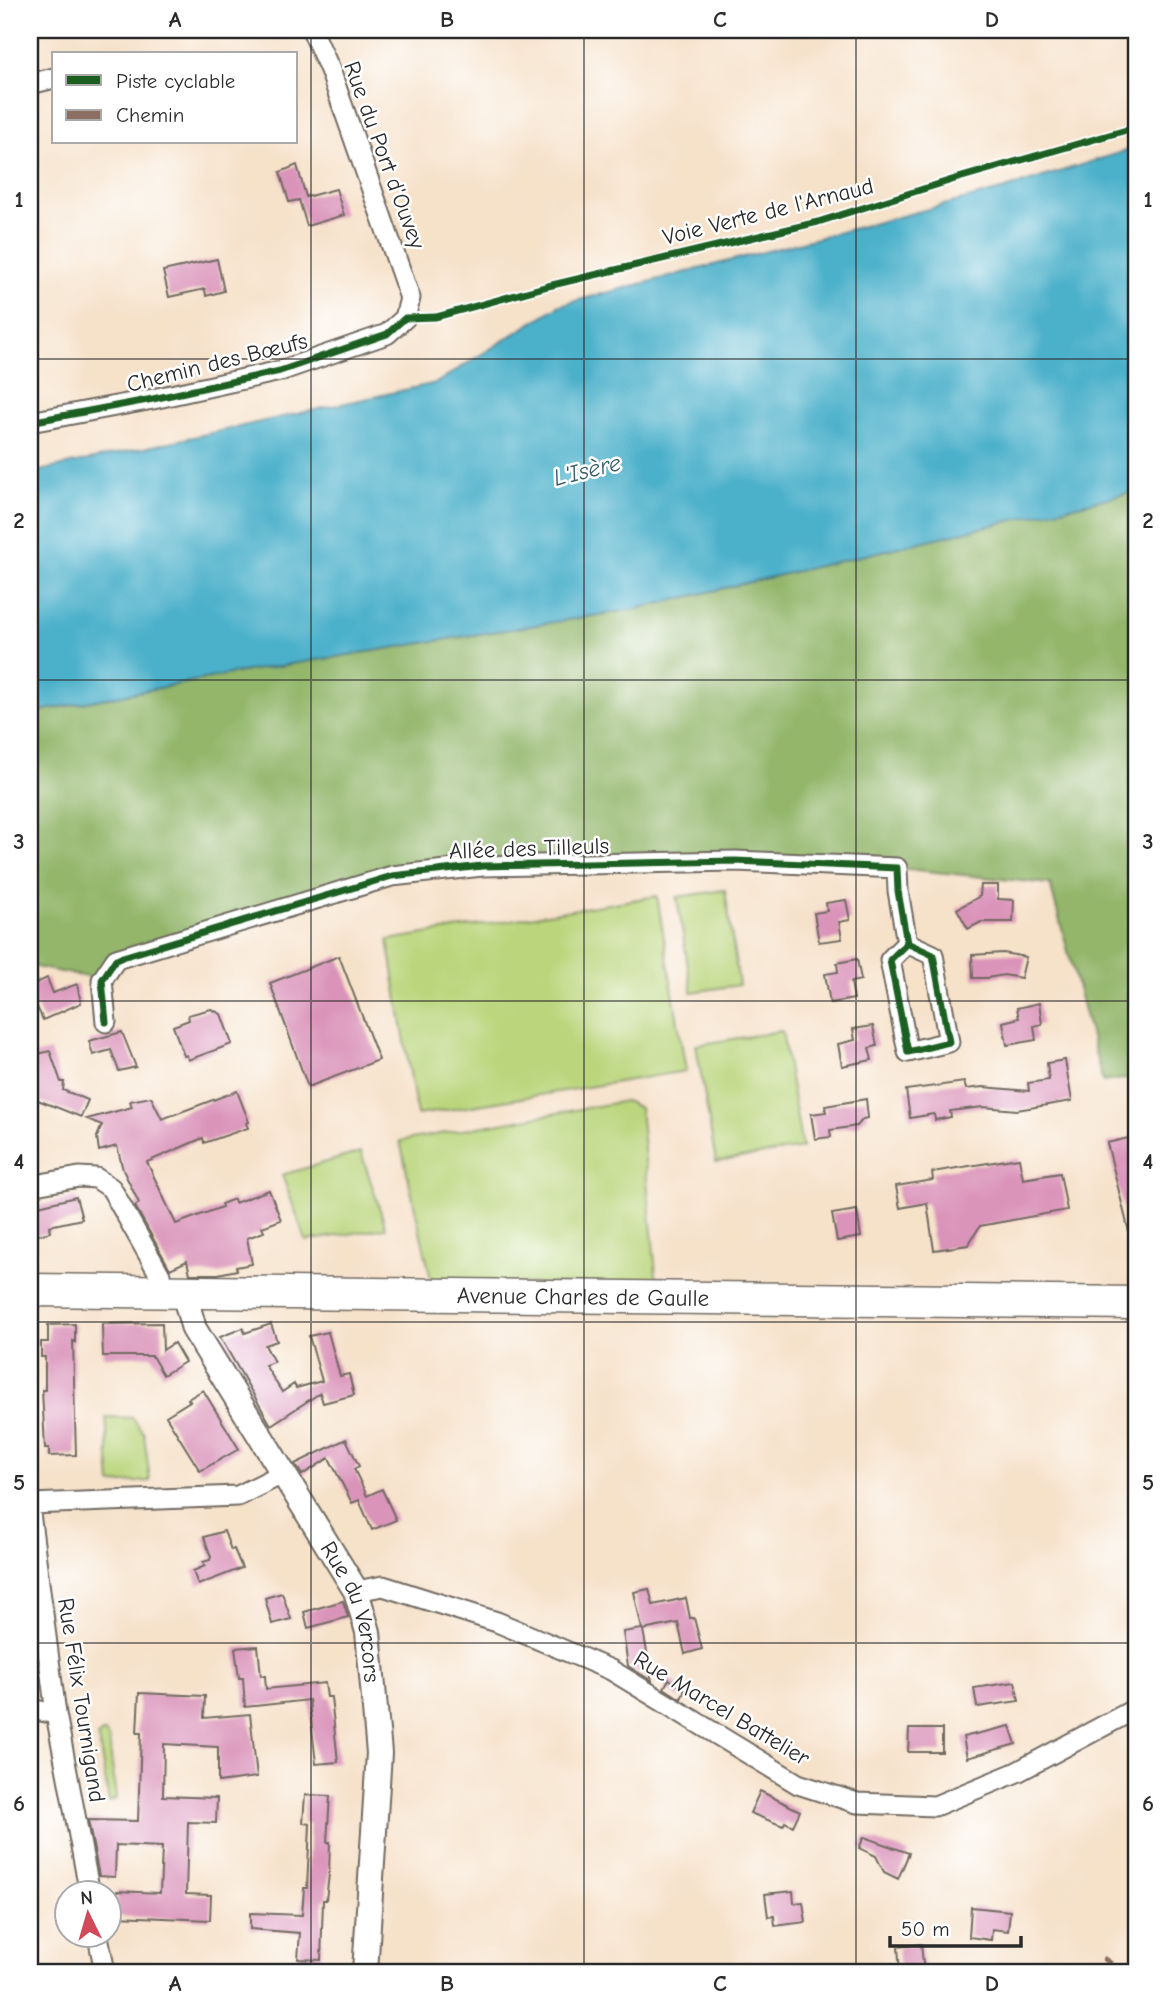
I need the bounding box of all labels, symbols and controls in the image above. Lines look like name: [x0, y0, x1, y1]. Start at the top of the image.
text: A: [169, 6, 182, 33]
text: B: [440, 6, 454, 33]
text: C: [713, 6, 727, 33]
text: D: [985, 6, 999, 33]
legend: [52, 52, 298, 144]
street label: Rue du Port d'Ouvey: [338, 58, 431, 253]
text: Piste cyclable: [116, 69, 235, 93]
text: Chemin: [116, 103, 184, 127]
street label: Voie Verte de l'Arnaud: [660, 172, 876, 251]
text: 1: [14, 186, 24, 213]
text: 1: [1143, 186, 1153, 213]
street label: Chemin des Bœufs: [124, 327, 310, 398]
water label: L'Isère: [550, 448, 624, 492]
text: 2: [13, 507, 25, 534]
text: 2: [1142, 507, 1154, 534]
text: 3: [13, 828, 25, 855]
text: 3: [1142, 828, 1154, 855]
street label: Allée des Tilleuls: [448, 832, 610, 865]
text: 4: [14, 1148, 25, 1175]
text: 4: [1143, 1148, 1154, 1175]
street label: Avenue Charles de Gaulle: [457, 1282, 709, 1312]
text: 5: [13, 1469, 25, 1496]
text: 5: [1142, 1469, 1154, 1496]
street label: Rue du Vercors: [315, 1536, 386, 1684]
street label: Rue Félix Tournigand: [52, 1596, 111, 1804]
street label: Rue Marcel Battelier: [629, 1645, 815, 1772]
text: 6: [13, 1790, 25, 1817]
text: 6: [1142, 1790, 1154, 1817]
north arrow: [52, 1880, 122, 1950]
text: N: [79, 1887, 94, 1910]
scale bar: [890, 1904, 1022, 1948]
text: 50 m: [901, 1917, 950, 1941]
text: A: [169, 1970, 182, 1997]
text: B: [440, 1970, 454, 1997]
text: C: [713, 1970, 727, 1997]
text: D: [985, 1970, 999, 1997]

